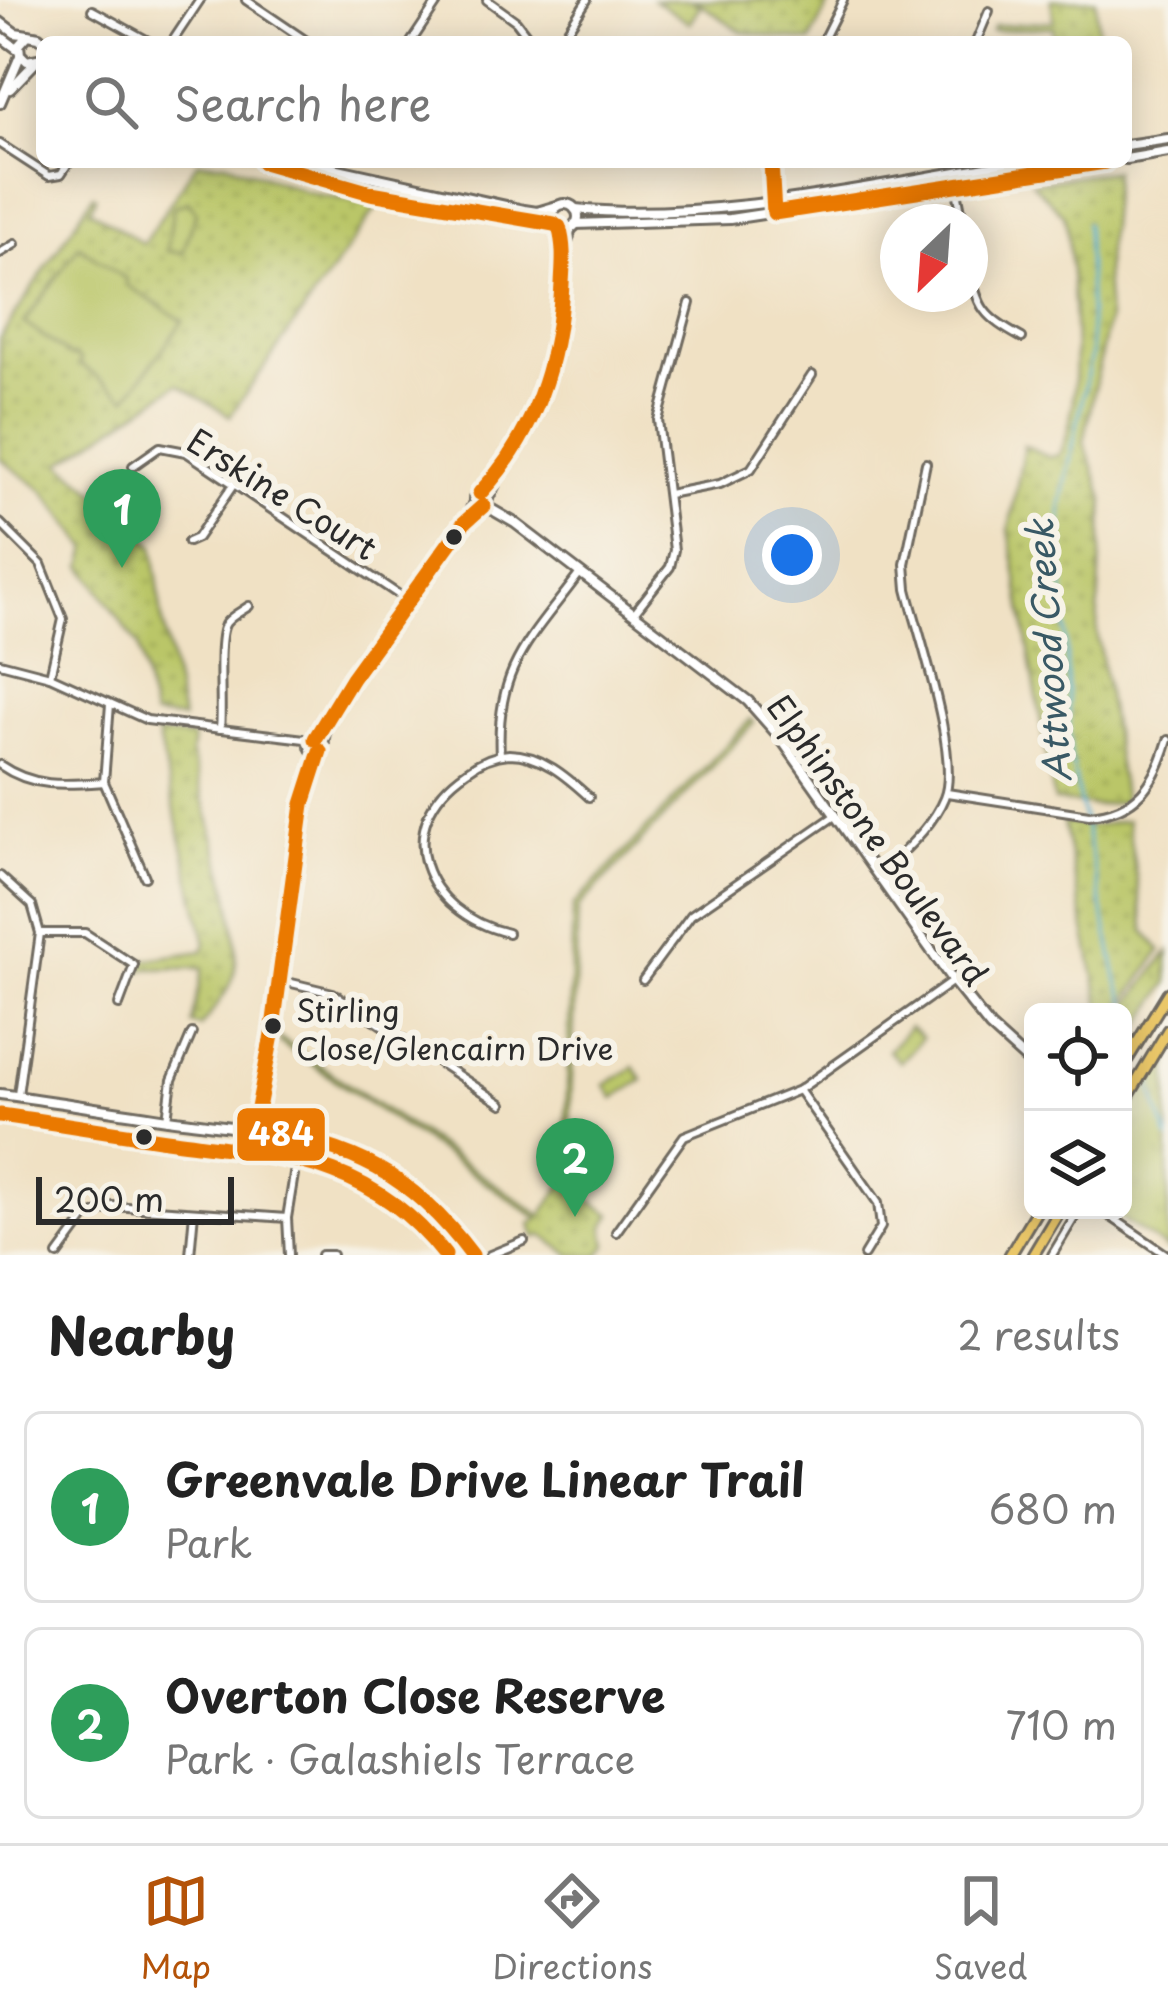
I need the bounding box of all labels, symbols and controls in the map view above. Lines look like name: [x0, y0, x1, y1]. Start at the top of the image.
search box: [36, 36, 1132, 168]
text: Search here: [174, 68, 431, 136]
icon: search: [78, 69, 144, 135]
north arrow: [880, 204, 988, 312]
street label: Erskine Court: [178, 415, 388, 571]
pin: 1: [83, 469, 161, 568]
water label: Attwood Creek: [1011, 516, 1083, 784]
your location: [762, 525, 822, 585]
unlabelled marker: [443, 526, 465, 548]
street label: Elphinstone Boulevard: [756, 683, 1002, 995]
place label: Stirling Close/Glencairn Drive: [296, 987, 613, 1070]
map controls: [1024, 1003, 1132, 1219]
button: locate: [1024, 1003, 1132, 1111]
marker: Stirling Close/Glencairn Drive: [262, 1015, 284, 1037]
line badge: 484: [235, 1106, 327, 1163]
text: 484: [248, 1107, 314, 1157]
button: layers: [1024, 1111, 1132, 1219]
pin: 2: [536, 1118, 614, 1217]
unlabelled marker: [133, 1126, 155, 1148]
scale bar: [36, 1171, 234, 1224]
text: 200 m: [54, 1173, 164, 1223]
text: Nearby: [48, 1295, 235, 1372]
text: 2 results: [958, 1304, 1120, 1363]
text: Greenvale Drive Linear Trail: [165, 1444, 805, 1512]
text: 1: [81, 1478, 99, 1537]
text: 680 m: [989, 1478, 1117, 1537]
text: Park: [165, 1512, 252, 1571]
text: Overton Close Reserve: [165, 1660, 666, 1728]
text: 2: [76, 1694, 104, 1753]
text: 710 m: [1005, 1694, 1117, 1753]
text: Park · Galashiels Terrace: [165, 1728, 635, 1787]
tab: Map: [141, 1868, 211, 1990]
tab: Directions: [492, 1868, 653, 1990]
tab: Saved: [934, 1868, 1027, 1990]

